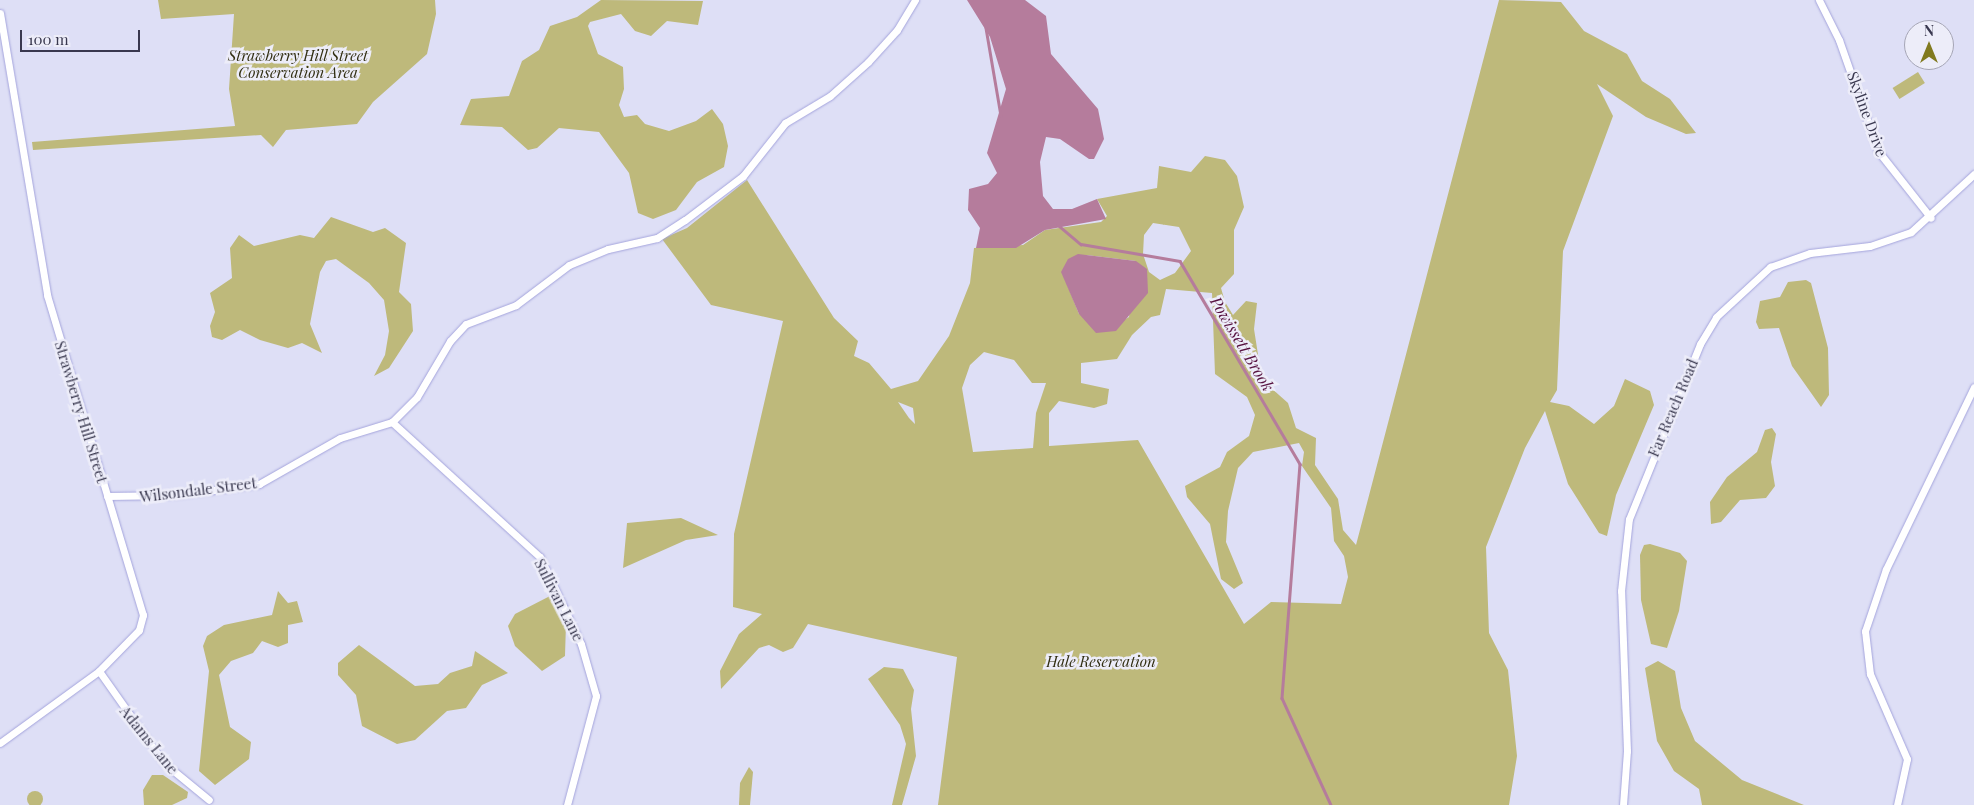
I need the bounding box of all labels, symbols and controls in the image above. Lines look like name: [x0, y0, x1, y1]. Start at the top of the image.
scale bar: [22, 20, 142, 52]
north arrow: [1904, 20, 1954, 70]
text: N: [1924, 21, 1934, 40]
text: 100 m: [28, 29, 69, 49]
park label: Strawberry Hill Street Conservation Area: [228, 46, 368, 81]
street label: Skyline Drive: [1843, 69, 1891, 159]
water label: Powissett Brook: [1206, 293, 1278, 395]
street label: Strawberry Hill Street: [51, 339, 111, 485]
street label: Far Reach Road: [1644, 356, 1702, 460]
street label: Wilsondale Street: [138, 474, 258, 506]
street label: Sullivan Lane: [531, 556, 587, 644]
park label: Hale Reservation: [1046, 653, 1156, 671]
street label: Adams Lane: [116, 702, 182, 778]

